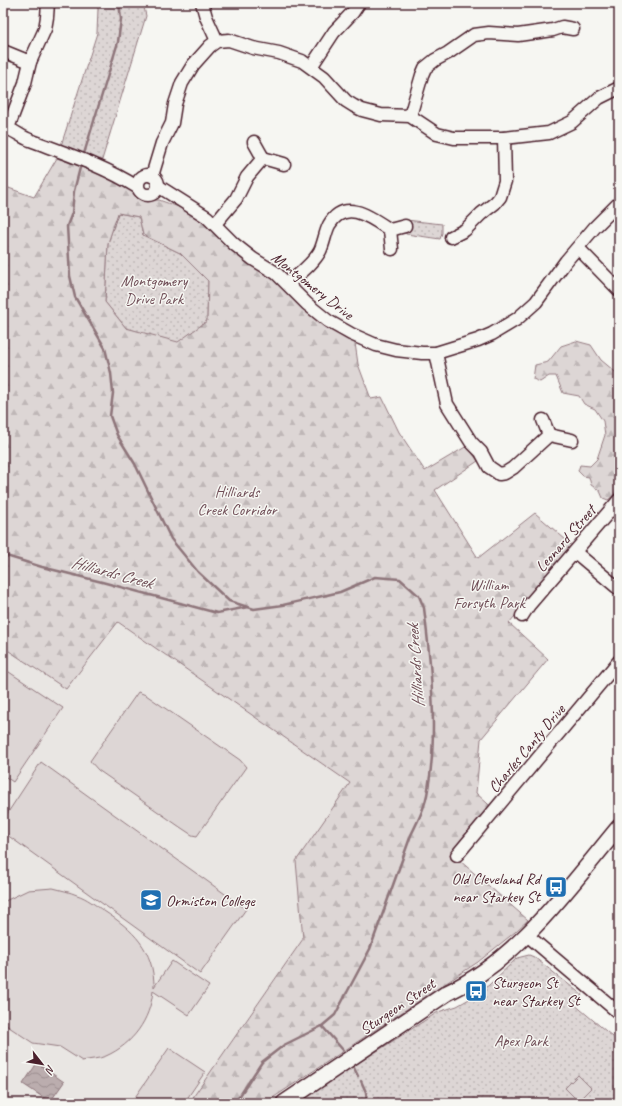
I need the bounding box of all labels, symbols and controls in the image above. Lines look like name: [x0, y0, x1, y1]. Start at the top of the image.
street label: Montgomery Drive: [267, 247, 359, 325]
park label: Montgomery Drive Park: [121, 271, 189, 309]
park label: Hilliards Creek Corridor: [197, 482, 278, 520]
street label: Leonard Street: [531, 499, 602, 576]
water label: Hilliards Creek: [69, 552, 157, 594]
park label: William Forsyth Park: [453, 575, 526, 613]
water label: Hilliards Creek: [402, 621, 429, 708]
street label: Charles Canty Drive: [484, 699, 571, 797]
place label: Old Cleveland Rd near Starkey St: [452, 869, 543, 907]
bus stop icon: Old Cleveland Rd near Starkey St: [543, 874, 569, 900]
school or university icon: Ormiston College: [138, 887, 164, 913]
place label: Ormiston College: [166, 891, 256, 911]
street label: Sturgeon Street: [356, 973, 441, 1040]
place label: Sturgeon St near Starkey St: [492, 973, 581, 1011]
bus stop icon: Sturgeon St near Starkey St: [463, 978, 489, 1004]
park label: Apex Park: [494, 1031, 549, 1051]
north arrow: [22, 1044, 62, 1084]
text: N: [42, 1063, 58, 1078]

